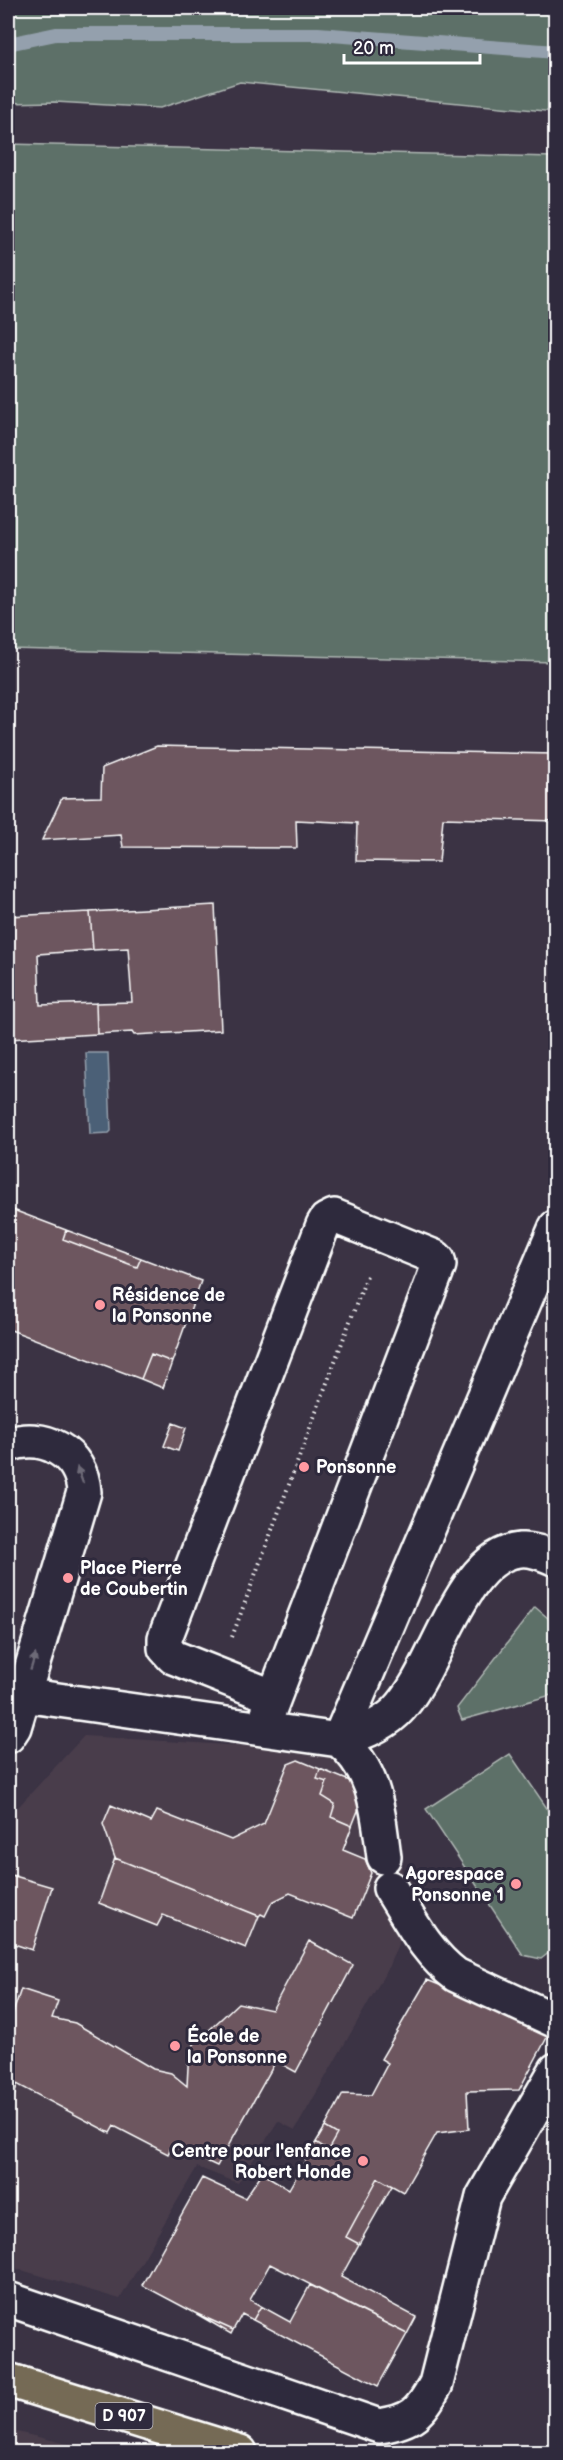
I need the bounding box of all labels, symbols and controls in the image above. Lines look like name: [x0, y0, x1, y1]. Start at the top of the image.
scale bar: [344, 27, 480, 65]
text: 20 m: [353, 38, 394, 59]
place label: Résidence de la Ponsonne: [112, 1285, 225, 1327]
marker: Résidence de la Ponsonne: [93, 1298, 107, 1312]
place label: Ponsonne: [316, 1457, 396, 1478]
marker: Ponsonne: [297, 1460, 311, 1474]
one-way arrow: [75, 1466, 85, 1484]
place label: Place Pierre de Coubertin: [80, 1558, 188, 1600]
marker: Place Pierre de Coubertin: [61, 1571, 75, 1585]
one-way arrow: [29, 1653, 38, 1671]
place label: Agorespace Ponsonne 1: [405, 1864, 504, 1906]
marker: Agorespace Ponsonne 1: [509, 1877, 523, 1891]
place label: École de la Ponsonne: [187, 2024, 287, 2068]
marker: École de la Ponsonne: [168, 2039, 182, 2053]
place label: Centre pour l'enfance Robert Honde: [172, 2141, 351, 2183]
marker: Centre pour l'enfance Robert Honde: [356, 2154, 370, 2168]
road number: D 907: [96, 2403, 152, 2429]

